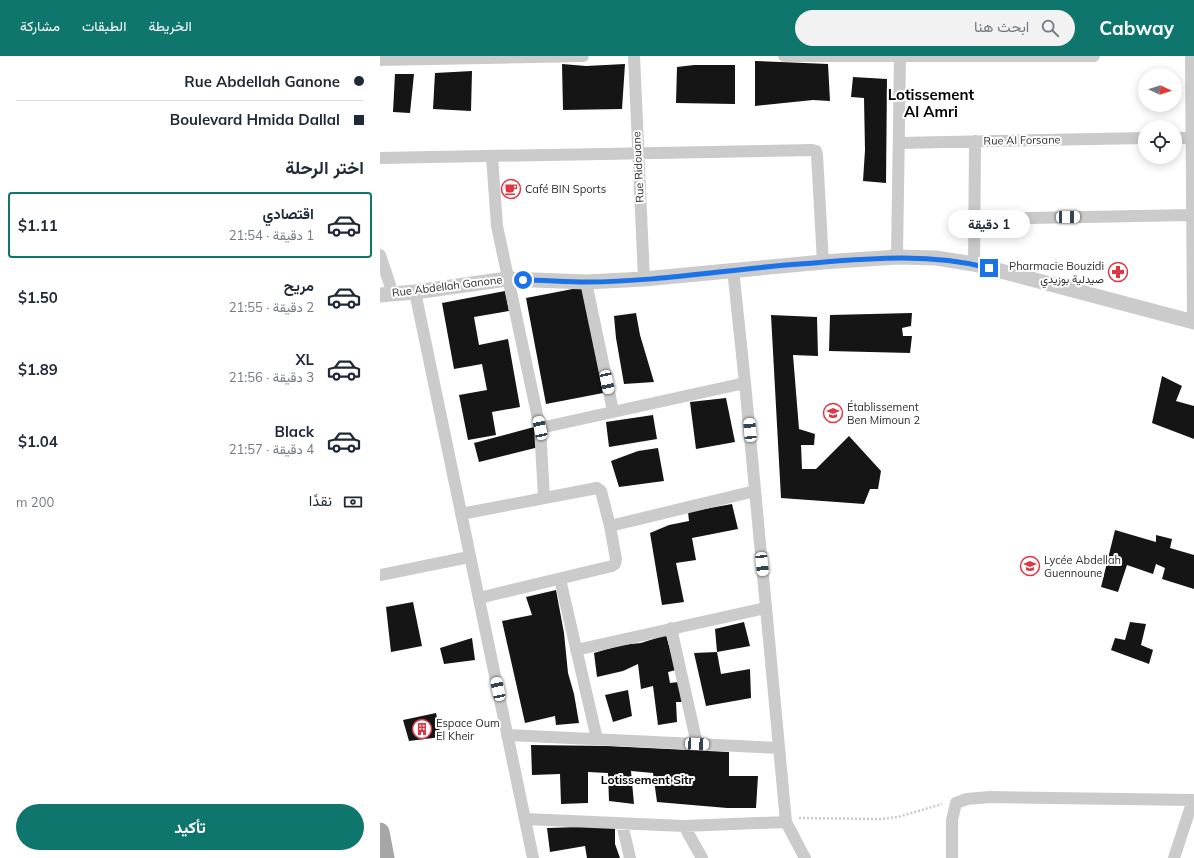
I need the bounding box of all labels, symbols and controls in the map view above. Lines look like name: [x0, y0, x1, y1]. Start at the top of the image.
search box: [795, 10, 1075, 46]
text: Cabway: [1099, 16, 1174, 40]
text: مشاركة: [20, 17, 60, 35]
text: الطبقات: [82, 17, 126, 35]
text: الخريطة: [148, 17, 192, 35]
text: ابحث هنا: [974, 17, 1029, 36]
icon: search: [1039, 17, 1061, 39]
north arrow: [1138, 68, 1182, 112]
map controls: [1138, 68, 1182, 164]
text: Rue Abdellah Ganone: [184, 72, 340, 91]
district label: Lotissement Al Amri: [888, 85, 975, 121]
text: Boulevard Hmida Dallal: [170, 110, 340, 129]
button: locate: [1138, 120, 1182, 164]
street label: Rue Ridouane: [629, 131, 647, 203]
street label: Rue Al Forsane: [983, 132, 1061, 148]
text: اختر الرحلة: [285, 156, 364, 179]
cafe icon: Café BIN Sports: [500, 178, 522, 200]
place label: Café BIN Sports: [525, 182, 606, 196]
text: اقتصادي: [262, 204, 314, 223]
icon: car: [326, 207, 362, 243]
callout: 1 دقيقة: [948, 210, 1030, 238]
car: [1056, 211, 1080, 223]
text: $1.11: [18, 216, 58, 235]
text: 1 دقيقة: [968, 216, 1010, 232]
text: 1 دقيقة · 21:54: [229, 227, 314, 243]
route end: [980, 259, 998, 277]
place label: Pharmacie Bouzidi صيدلية بوزيدي: [1009, 259, 1104, 289]
pharmacy icon: Pharmacie Bouzidi صيدلية بوزيدي: [1107, 261, 1129, 283]
route start: [514, 271, 532, 289]
street label: Rue Abdellah Ganone: [391, 272, 503, 300]
text: مريح: [284, 276, 314, 295]
icon: car: [326, 279, 362, 315]
text: $1.50: [18, 288, 58, 307]
text: 2 دقيقة · 21:55: [229, 299, 314, 315]
text: XL: [296, 350, 314, 369]
icon: car: [326, 351, 362, 387]
text: $1.89: [18, 360, 58, 379]
text: 3 دقيقة · 21:56: [229, 369, 314, 385]
car: [599, 369, 615, 395]
place label: Établissement Ben Mimoun 2: [847, 400, 920, 427]
school or university icon: Établissement Ben Mimoun 2: [822, 402, 844, 424]
car: [532, 415, 548, 441]
car: [743, 418, 757, 442]
text: Black: [275, 422, 314, 441]
icon: car: [326, 423, 362, 459]
text: $1.04: [18, 432, 58, 451]
text: 4 دقيقة · 21:57: [229, 441, 314, 457]
text: نقدًا: [309, 491, 332, 510]
icon: cash: [342, 491, 364, 513]
text: 200 m: [16, 494, 54, 510]
car: [755, 551, 769, 577]
place label: Lycée Abdellah Guennoune: [1044, 553, 1121, 580]
school or university icon: Lycée Abdellah Guennoune: [1019, 555, 1041, 577]
car: [490, 676, 506, 702]
place label: Espace Oum El Kheir: [436, 716, 500, 743]
building icon: Espace Oum El Kheir: [411, 718, 433, 740]
car: [685, 737, 709, 751]
district label: Lotissement Sitr: [601, 772, 694, 787]
button: تأكيد: [16, 804, 364, 850]

